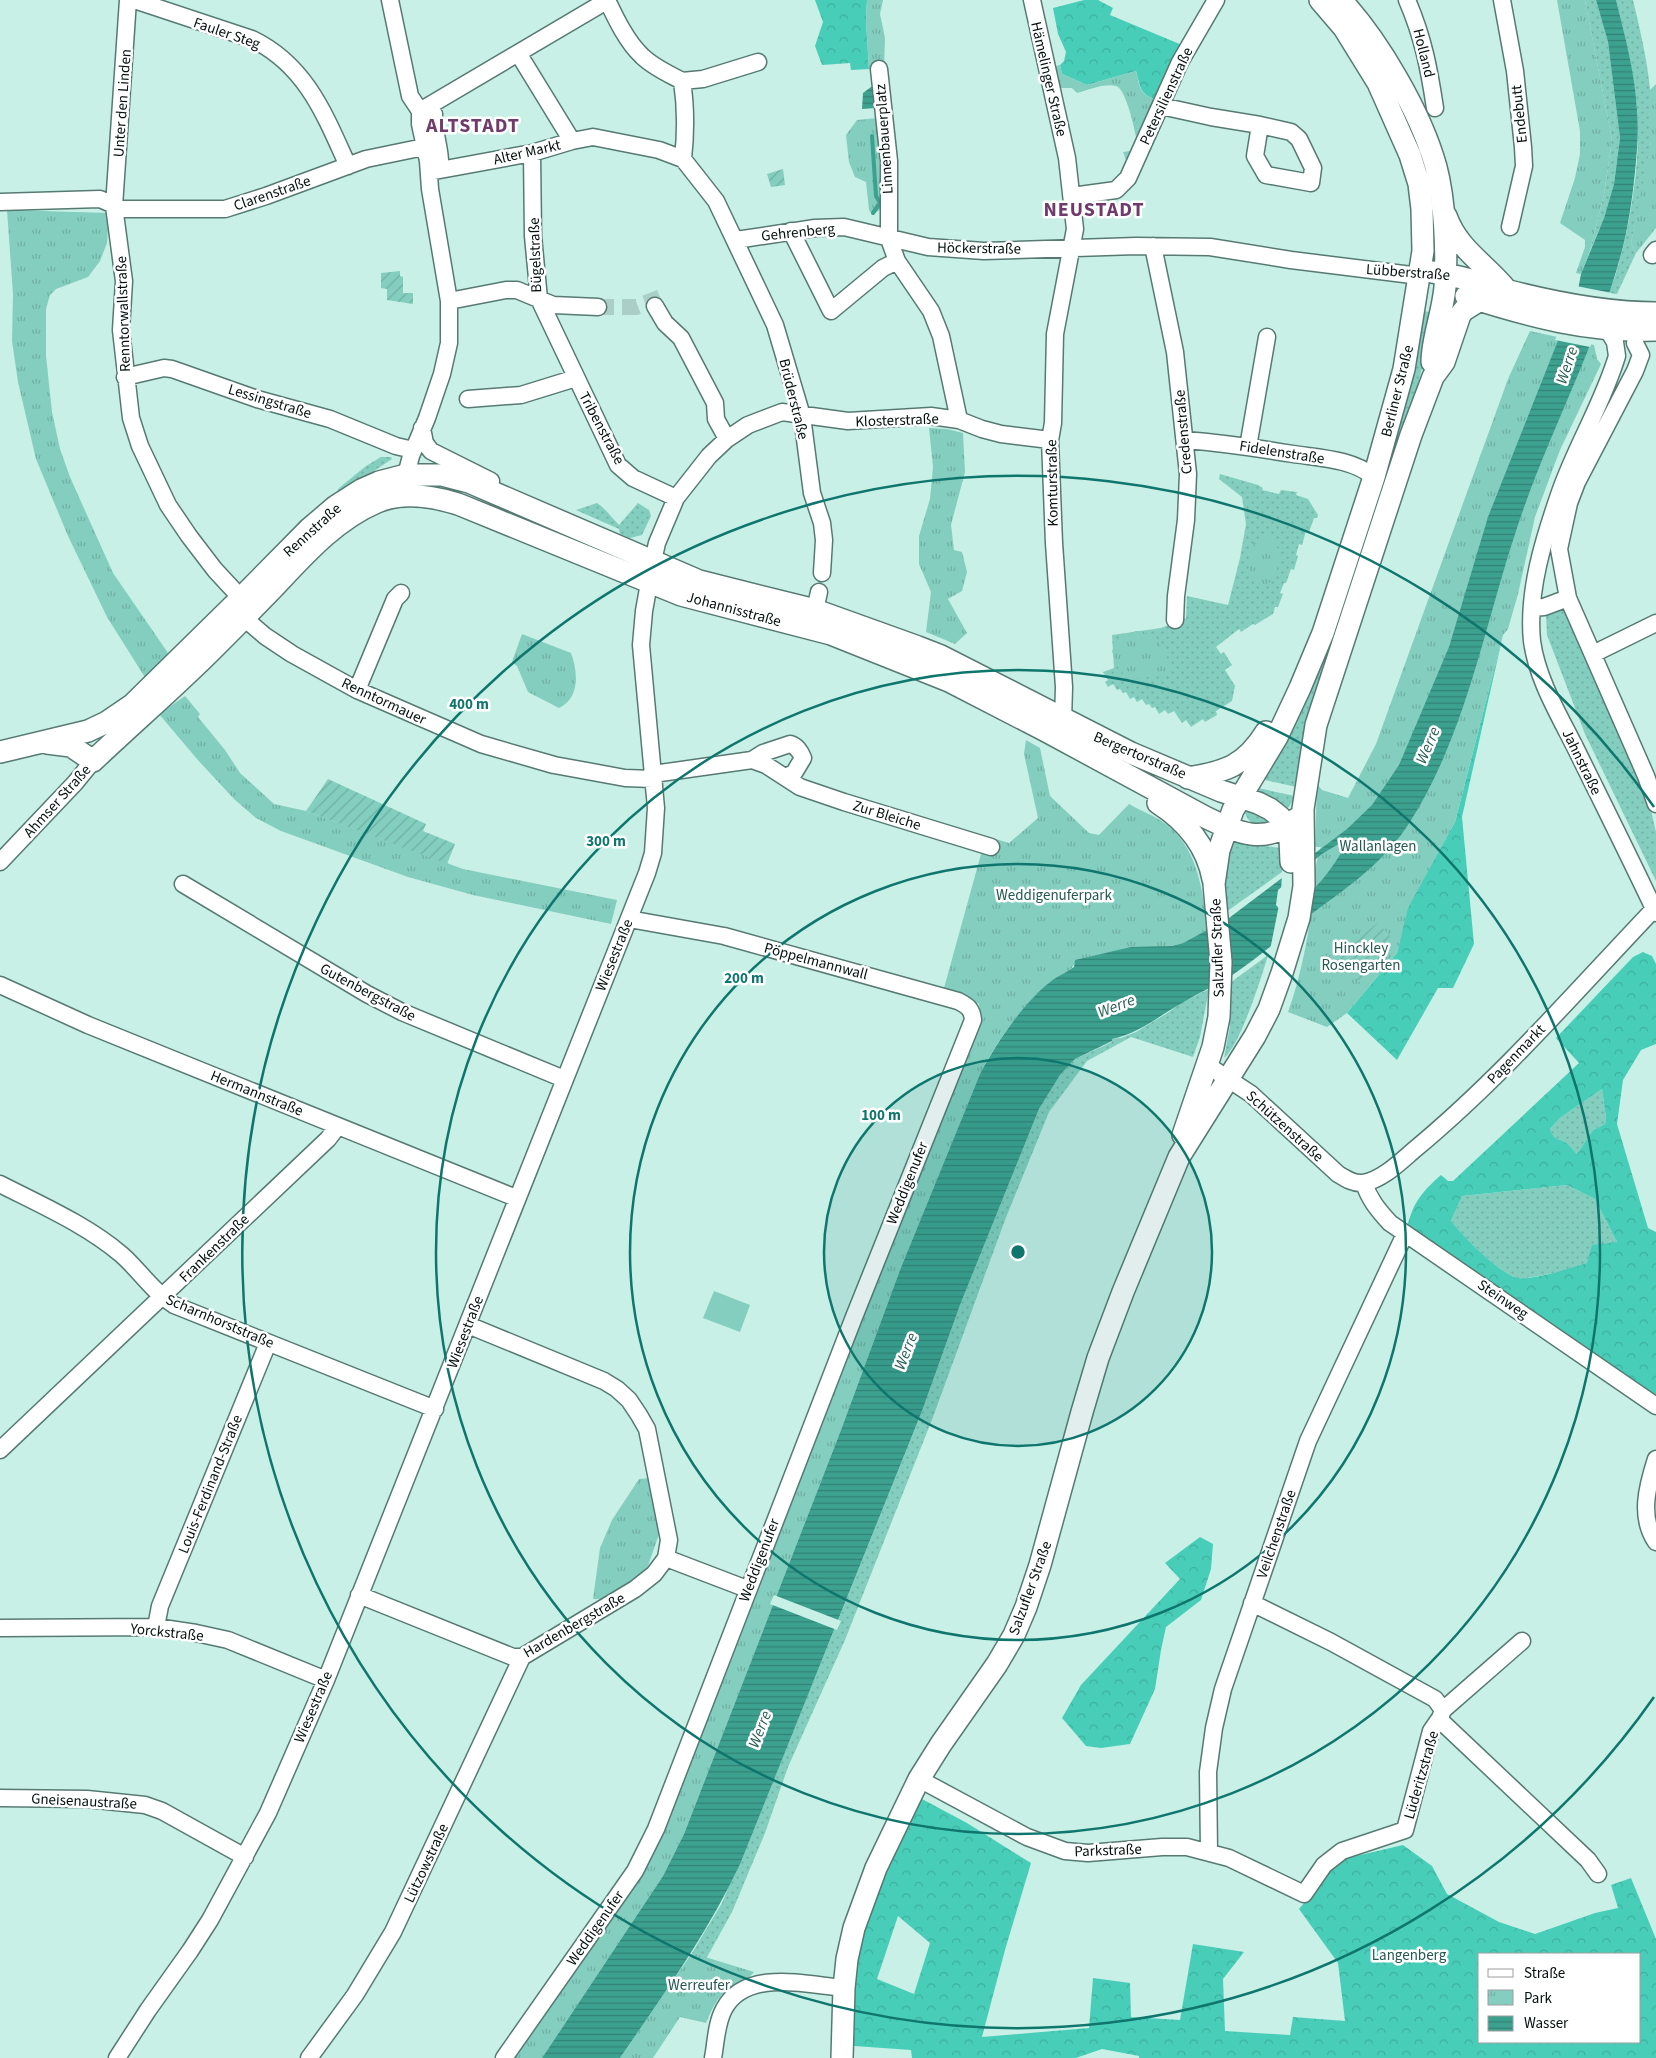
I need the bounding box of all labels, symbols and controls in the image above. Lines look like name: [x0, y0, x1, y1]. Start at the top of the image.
street label: Fauler Steg: [191, 12, 264, 55]
street label: Hämelinger Straße: [1025, 20, 1072, 139]
street label: Holland: [1407, 26, 1440, 80]
street label: Petersilienstraße: [1135, 44, 1198, 148]
street label: Unter den Linden: [108, 48, 137, 158]
street label: Linnenbauerplatz: [870, 83, 899, 195]
street label: Endebutt: [1506, 84, 1533, 144]
district label: ALTSTADT: [425, 112, 520, 140]
street label: Alter Markt: [491, 135, 563, 170]
street label: Clarenstraße: [231, 170, 313, 216]
district label: NEUSTADT: [1043, 196, 1145, 224]
street label: Bügelstraße: [524, 217, 547, 293]
street label: Gehrenberg: [760, 218, 836, 247]
street label: Höckerstraße: [937, 237, 1021, 260]
street label: Renntorwallstraße: [111, 256, 136, 372]
street label: Lübberstraße: [1365, 259, 1451, 286]
street label: Berliner Straße: [1376, 343, 1419, 439]
water label: Werre: [1551, 343, 1583, 387]
street label: Brüderstraße: [773, 356, 814, 442]
street label: Lessingstraße: [226, 379, 314, 424]
street label: Tribenstraße: [574, 388, 630, 468]
street label: Credenstraße: [1169, 389, 1198, 475]
street label: Klosterstraße: [855, 409, 939, 432]
street label: Fidelenstraße: [1238, 435, 1326, 470]
street label: Komturstraße: [1041, 439, 1064, 527]
street label: Rennstraße: [279, 499, 346, 562]
street label: Johannisstraße: [684, 587, 783, 632]
street label: Renntormauer: [338, 673, 430, 731]
text: 400 m: [449, 694, 489, 715]
water label: Werre: [1410, 723, 1446, 767]
street label: Bergertorstraße: [1090, 726, 1189, 784]
street label: Jahnstraße: [1557, 726, 1606, 799]
street label: Ahmser Straße: [19, 760, 96, 843]
street label: Zur Bleiche: [850, 795, 924, 836]
text: 300 m: [586, 831, 626, 852]
park label: Wallanlagen: [1340, 836, 1416, 857]
park label: Weddigenuferpark: [996, 885, 1113, 906]
street label: Salzufler Straße: [1205, 898, 1230, 998]
street label: Wiesestraße: [590, 916, 638, 994]
street label: Pöppelmannwall: [762, 938, 870, 985]
park label: Hinckley Rosengarten: [1321, 938, 1401, 976]
street label: Gutenbergstraße: [316, 958, 419, 1027]
text: 200 m: [724, 968, 764, 989]
water label: Werre: [1095, 989, 1138, 1023]
street label: Pagenmarkt: [1482, 1020, 1550, 1089]
street label: Hermannstraße: [207, 1065, 306, 1122]
street label: Schützenstraße: [1241, 1086, 1328, 1167]
text: 100 m: [861, 1105, 901, 1126]
street label: Weddigenufer: [881, 1138, 934, 1228]
street label: Frankenstraße: [175, 1210, 254, 1287]
centre of rings: [1009, 1243, 1027, 1261]
street label: Steinweg: [1473, 1275, 1533, 1324]
street label: Scharnhorststraße: [162, 1289, 277, 1354]
street label: Wiesestraße: [442, 1293, 489, 1372]
water label: Werre: [889, 1329, 923, 1373]
street label: Louis-Ferdinand-Straße: [173, 1412, 248, 1557]
street label: Veilchenstraße: [1251, 1487, 1301, 1581]
street label: Weddigenufer: [734, 1515, 785, 1605]
street label: Salzufler Straße: [1004, 1538, 1057, 1638]
street label: Hardenbergstraße: [520, 1588, 629, 1663]
street label: Yorckstraße: [128, 1618, 205, 1647]
street label: Wiesestraße: [289, 1668, 338, 1746]
water label: Werre: [743, 1707, 777, 1751]
street label: Lüderitzstraße: [1399, 1729, 1444, 1822]
street label: Gneisenaustraße: [31, 1788, 137, 1815]
street label: Lützowstraße: [399, 1820, 454, 1906]
street label: Parkstraße: [1074, 1839, 1142, 1862]
street label: Weddigenufer: [562, 1886, 630, 1970]
park label: Langenberg: [1372, 1945, 1447, 1966]
legend: [1478, 1953, 1641, 2043]
text: Straße: [1524, 1963, 1565, 1984]
park label: Werreufer: [668, 1975, 731, 1996]
text: Park: [1524, 1988, 1553, 2009]
text: Wasser: [1524, 2013, 1569, 2034]

